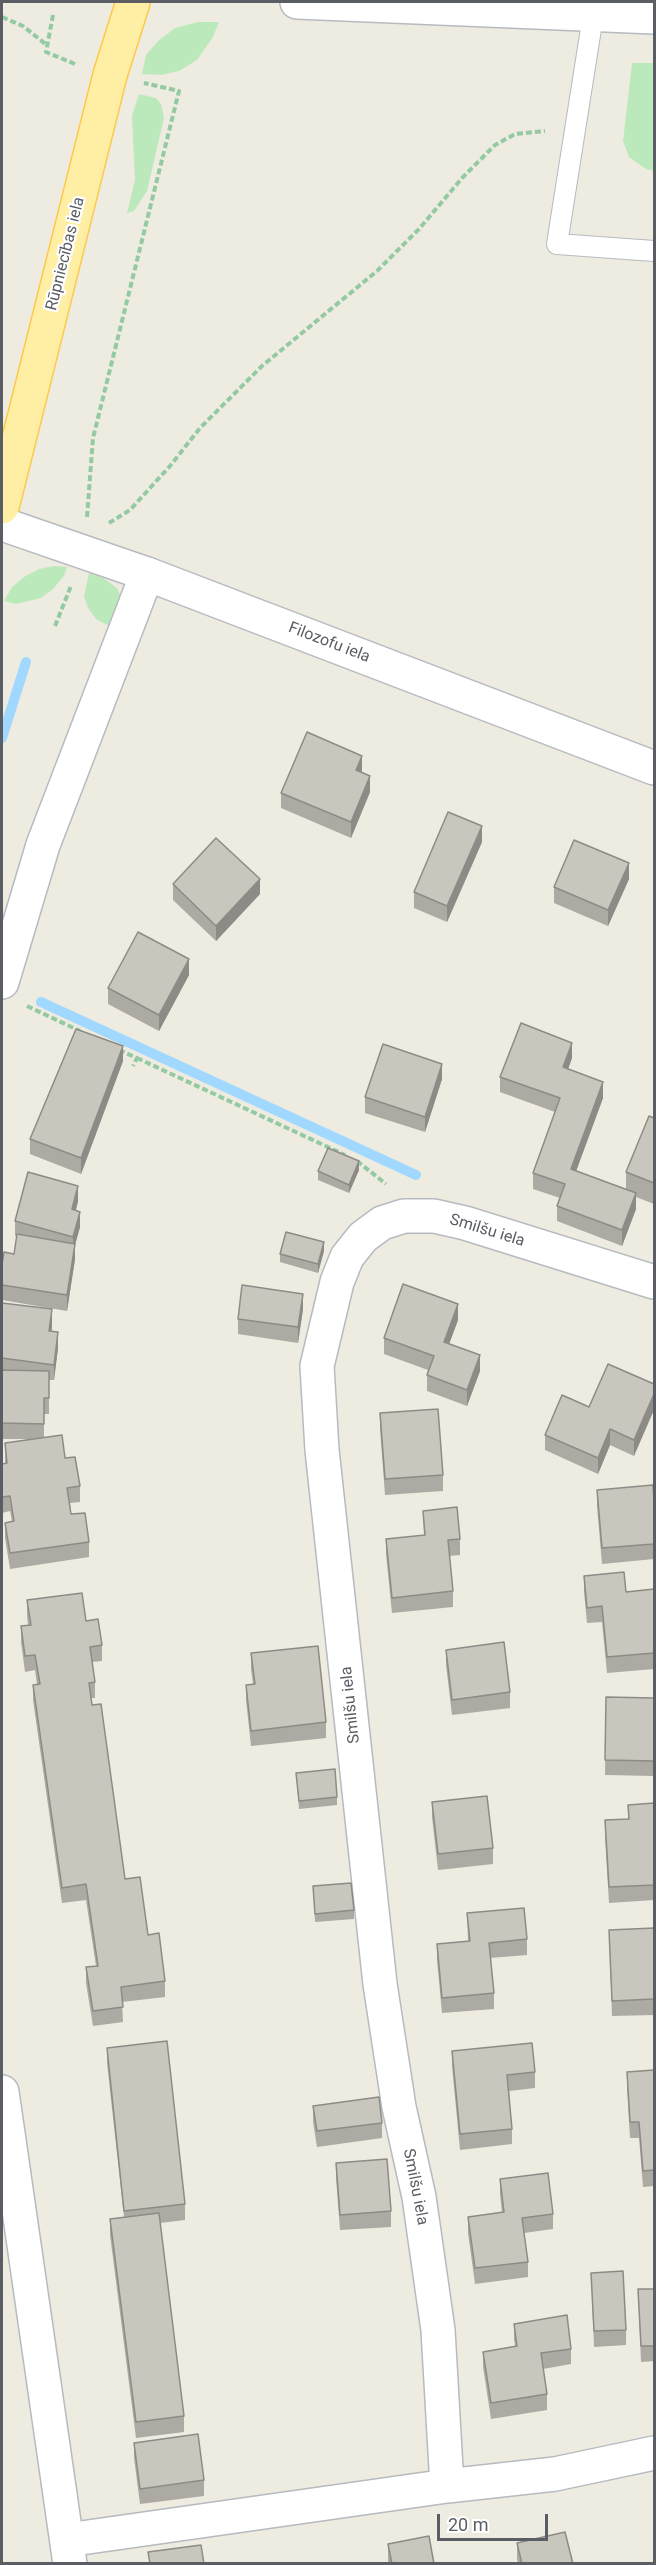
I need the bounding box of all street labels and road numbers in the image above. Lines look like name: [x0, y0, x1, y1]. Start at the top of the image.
street label: Rūpniecības iela: [43, 195, 89, 313]
street label: Filozofu iela: [285, 619, 373, 667]
street label: Smilšu iela: [447, 1211, 527, 1251]
street label: Smilšu iela: [337, 1666, 365, 1744]
street label: Smilšu iela: [398, 2147, 432, 2227]

